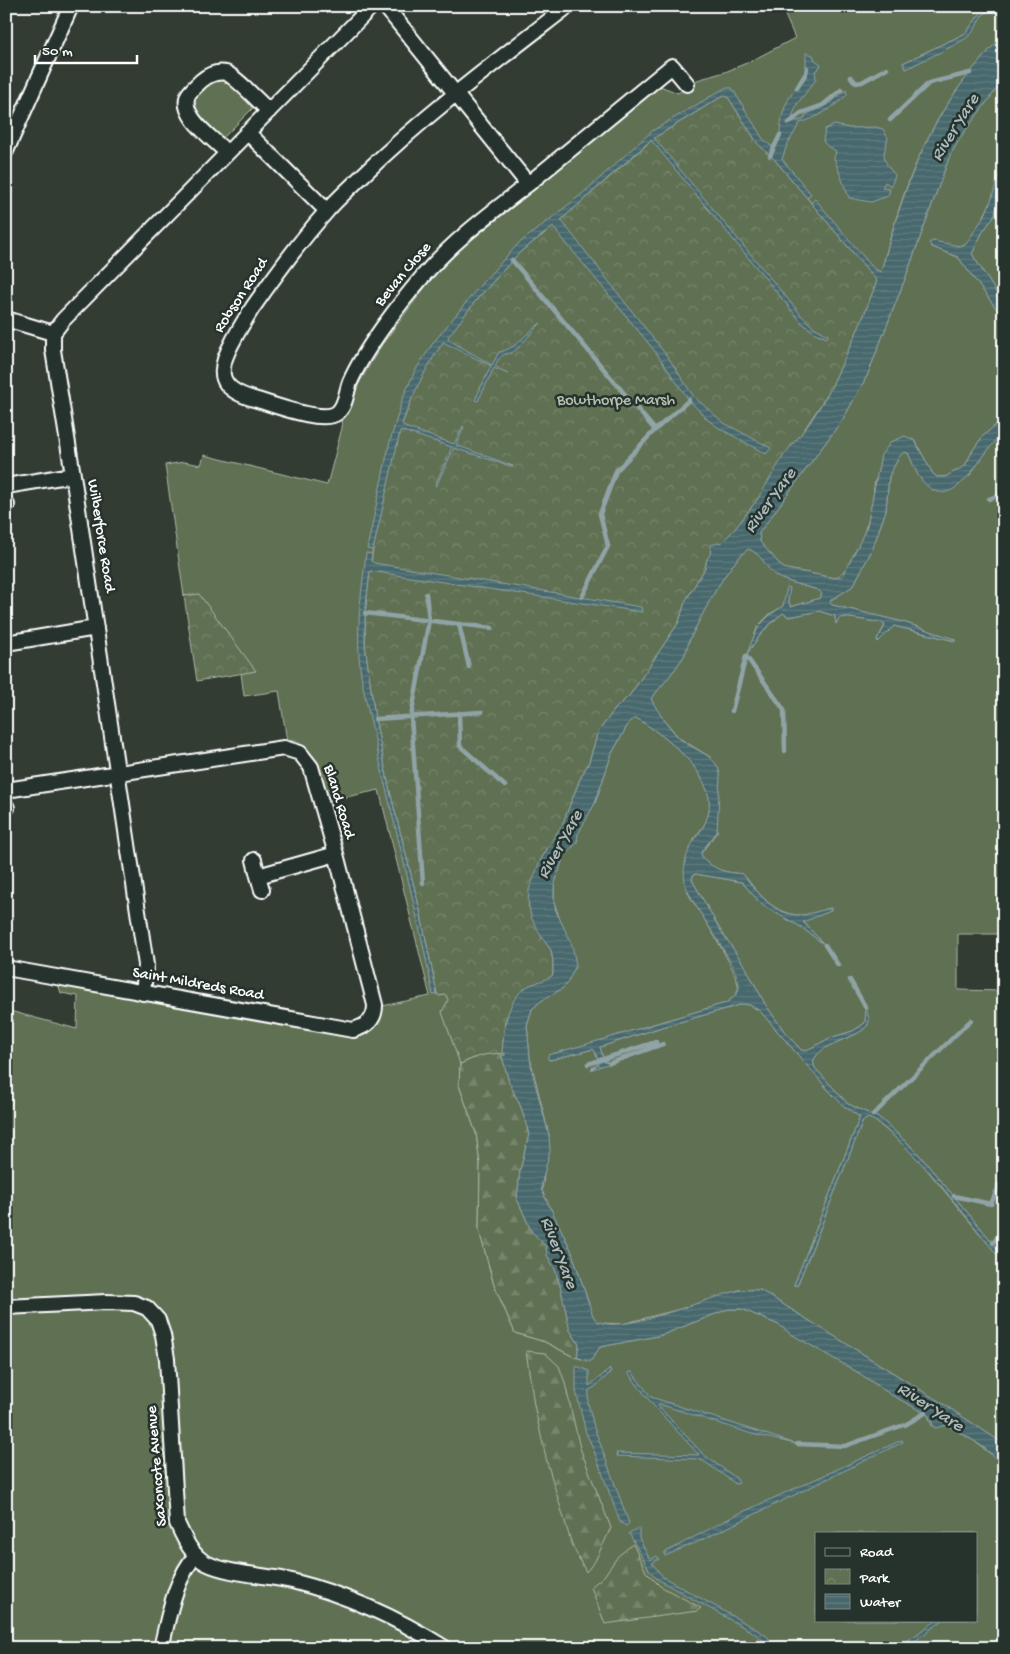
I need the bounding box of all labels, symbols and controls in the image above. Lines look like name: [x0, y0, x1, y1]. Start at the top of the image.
scale bar: [35, 32, 138, 64]
text: 50 m: [42, 43, 73, 61]
water label: River Yare: [927, 90, 985, 165]
street label: Bevan Close: [371, 238, 437, 312]
street label: Robson Road: [211, 254, 274, 337]
park label: Bowthorpe Marsh: [556, 392, 675, 411]
water label: River Yare: [740, 464, 802, 538]
street label: Wilberforce Road: [82, 478, 119, 596]
street label: Bland Road: [317, 762, 359, 843]
water label: River Yare: [534, 806, 589, 883]
street label: Saint Mildreds Road: [131, 964, 267, 1006]
water label: River Yare: [535, 1214, 582, 1293]
water label: River Yare: [893, 1379, 968, 1438]
street label: Saxoncote Avenue: [143, 1404, 173, 1527]
legend: [815, 1532, 978, 1622]
text: Road: [860, 1544, 894, 1562]
text: Park: [859, 1570, 890, 1588]
text: Water: [860, 1594, 902, 1612]

